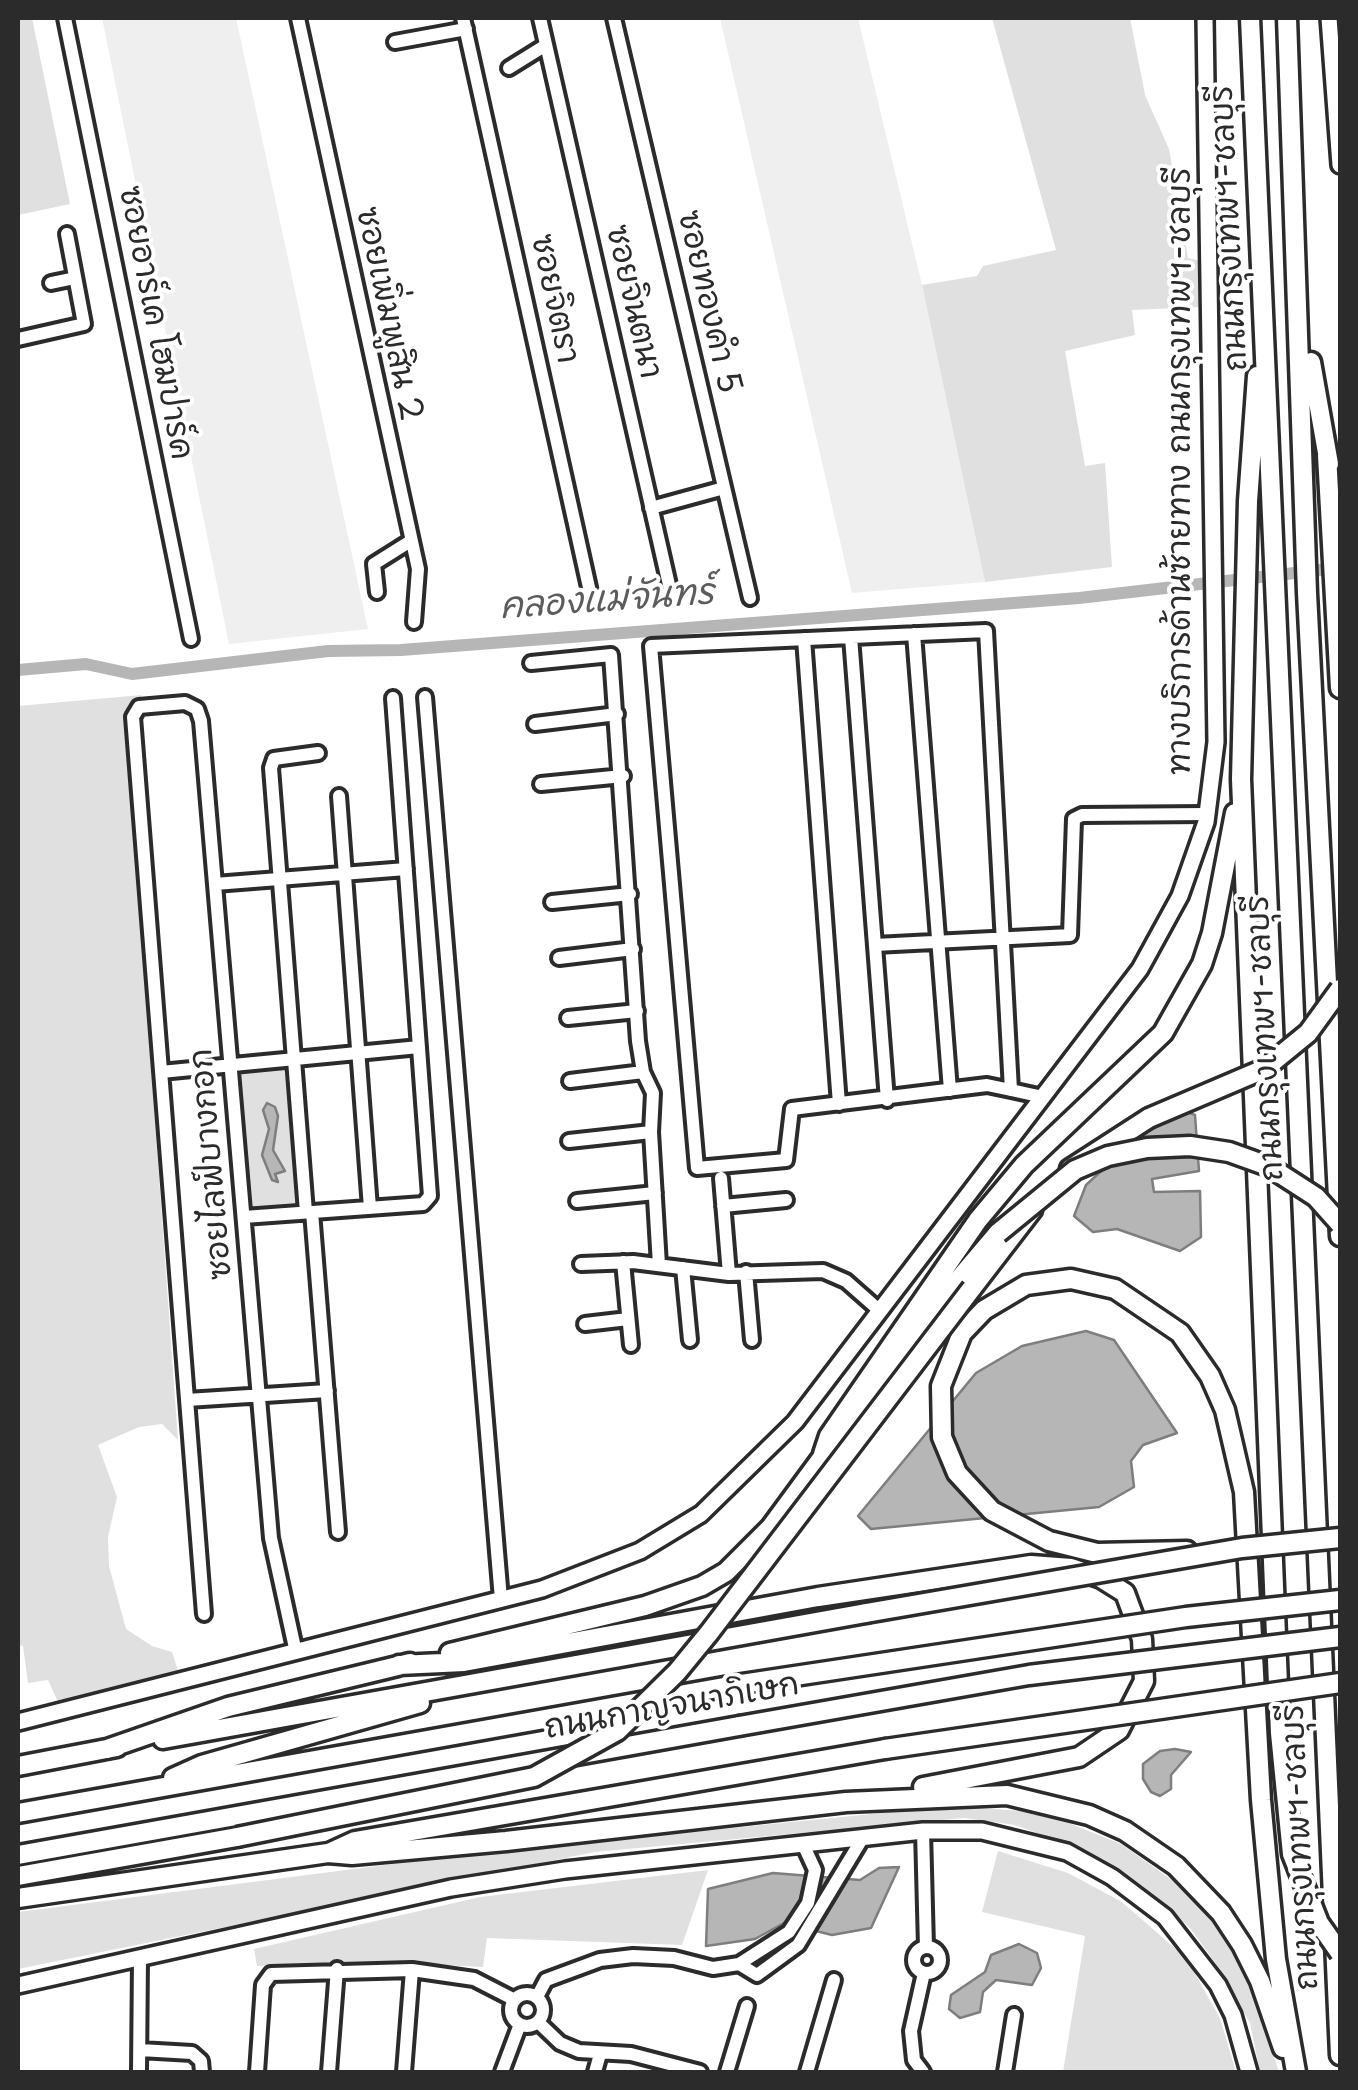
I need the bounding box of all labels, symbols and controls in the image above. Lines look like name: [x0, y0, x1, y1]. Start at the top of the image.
street label: ถนนกรุงเทพฯ-ชลบุรี: [1203, 84, 1257, 372]
street label: ทางบริการด้านซ้ายทาง ถนนกรุงเทพฯ-ชลบุรี: [1162, 167, 1200, 775]
street label: ซอยอาร์เค โฮมปาร์ค: [110, 183, 200, 463]
street label: ซอยเพิ่มพูสิน 2: [347, 204, 429, 424]
street label: ซอยทองคำ 5: [668, 207, 748, 397]
street label: ซอยจินตนา: [597, 221, 669, 383]
street label: ซอยจิตรา: [522, 231, 586, 367]
water label: คลองแม่จันทร์: [499, 573, 715, 629]
street label: ถนนกรุงเทพฯ-ชลบุรี: [1239, 894, 1293, 1182]
street label: ซอยไลฟ์บางกอก: [183, 1047, 241, 1281]
street label: ถนนกาญจนาภิเษก: [542, 1666, 802, 1748]
street label: ถนนกรุงเทพฯ-ชลบุรี: [1274, 1703, 1328, 1991]

